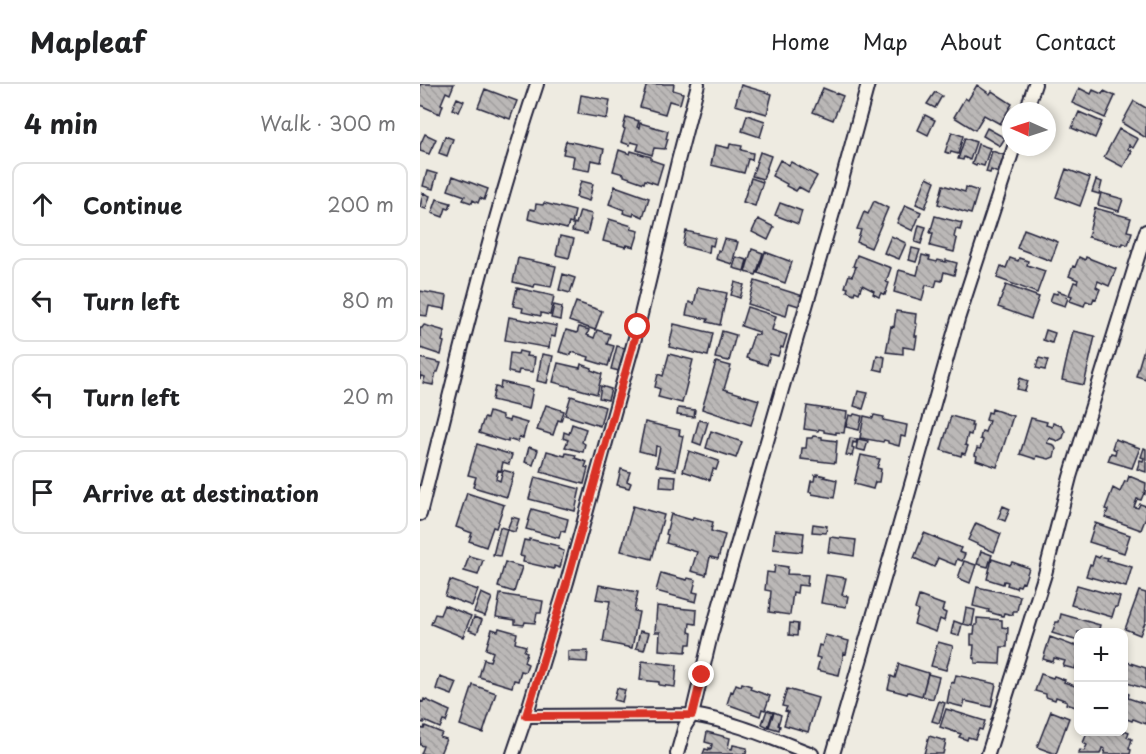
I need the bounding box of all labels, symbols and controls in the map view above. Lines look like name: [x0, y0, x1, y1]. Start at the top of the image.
text: Mapleaf: [30, 20, 146, 63]
text: Home: [771, 25, 830, 57]
text: Map: [863, 25, 908, 57]
text: About: [941, 25, 1002, 57]
text: Contact: [1035, 25, 1116, 57]
north arrow: [1002, 102, 1056, 156]
text: 4 min: [24, 104, 98, 143]
text: Walk · 300 m: [260, 108, 396, 138]
icon: ahead: [26, 188, 59, 221]
text: Continue: [83, 188, 182, 221]
text: 200 m: [327, 189, 394, 219]
icon: left: [26, 284, 59, 317]
text: Turn left: [83, 284, 180, 317]
text: 80 m: [342, 285, 394, 315]
route start: [624, 313, 650, 339]
icon: left: [26, 380, 59, 413]
text: Turn left: [83, 380, 180, 413]
text: 20 m: [342, 381, 394, 411]
icon: arrive: [26, 476, 59, 509]
text: Arrive at destination: [83, 476, 319, 509]
map controls: [1074, 628, 1128, 736]
button: +: [1074, 628, 1128, 682]
route end: [688, 661, 714, 687]
button: −: [1074, 682, 1128, 736]

